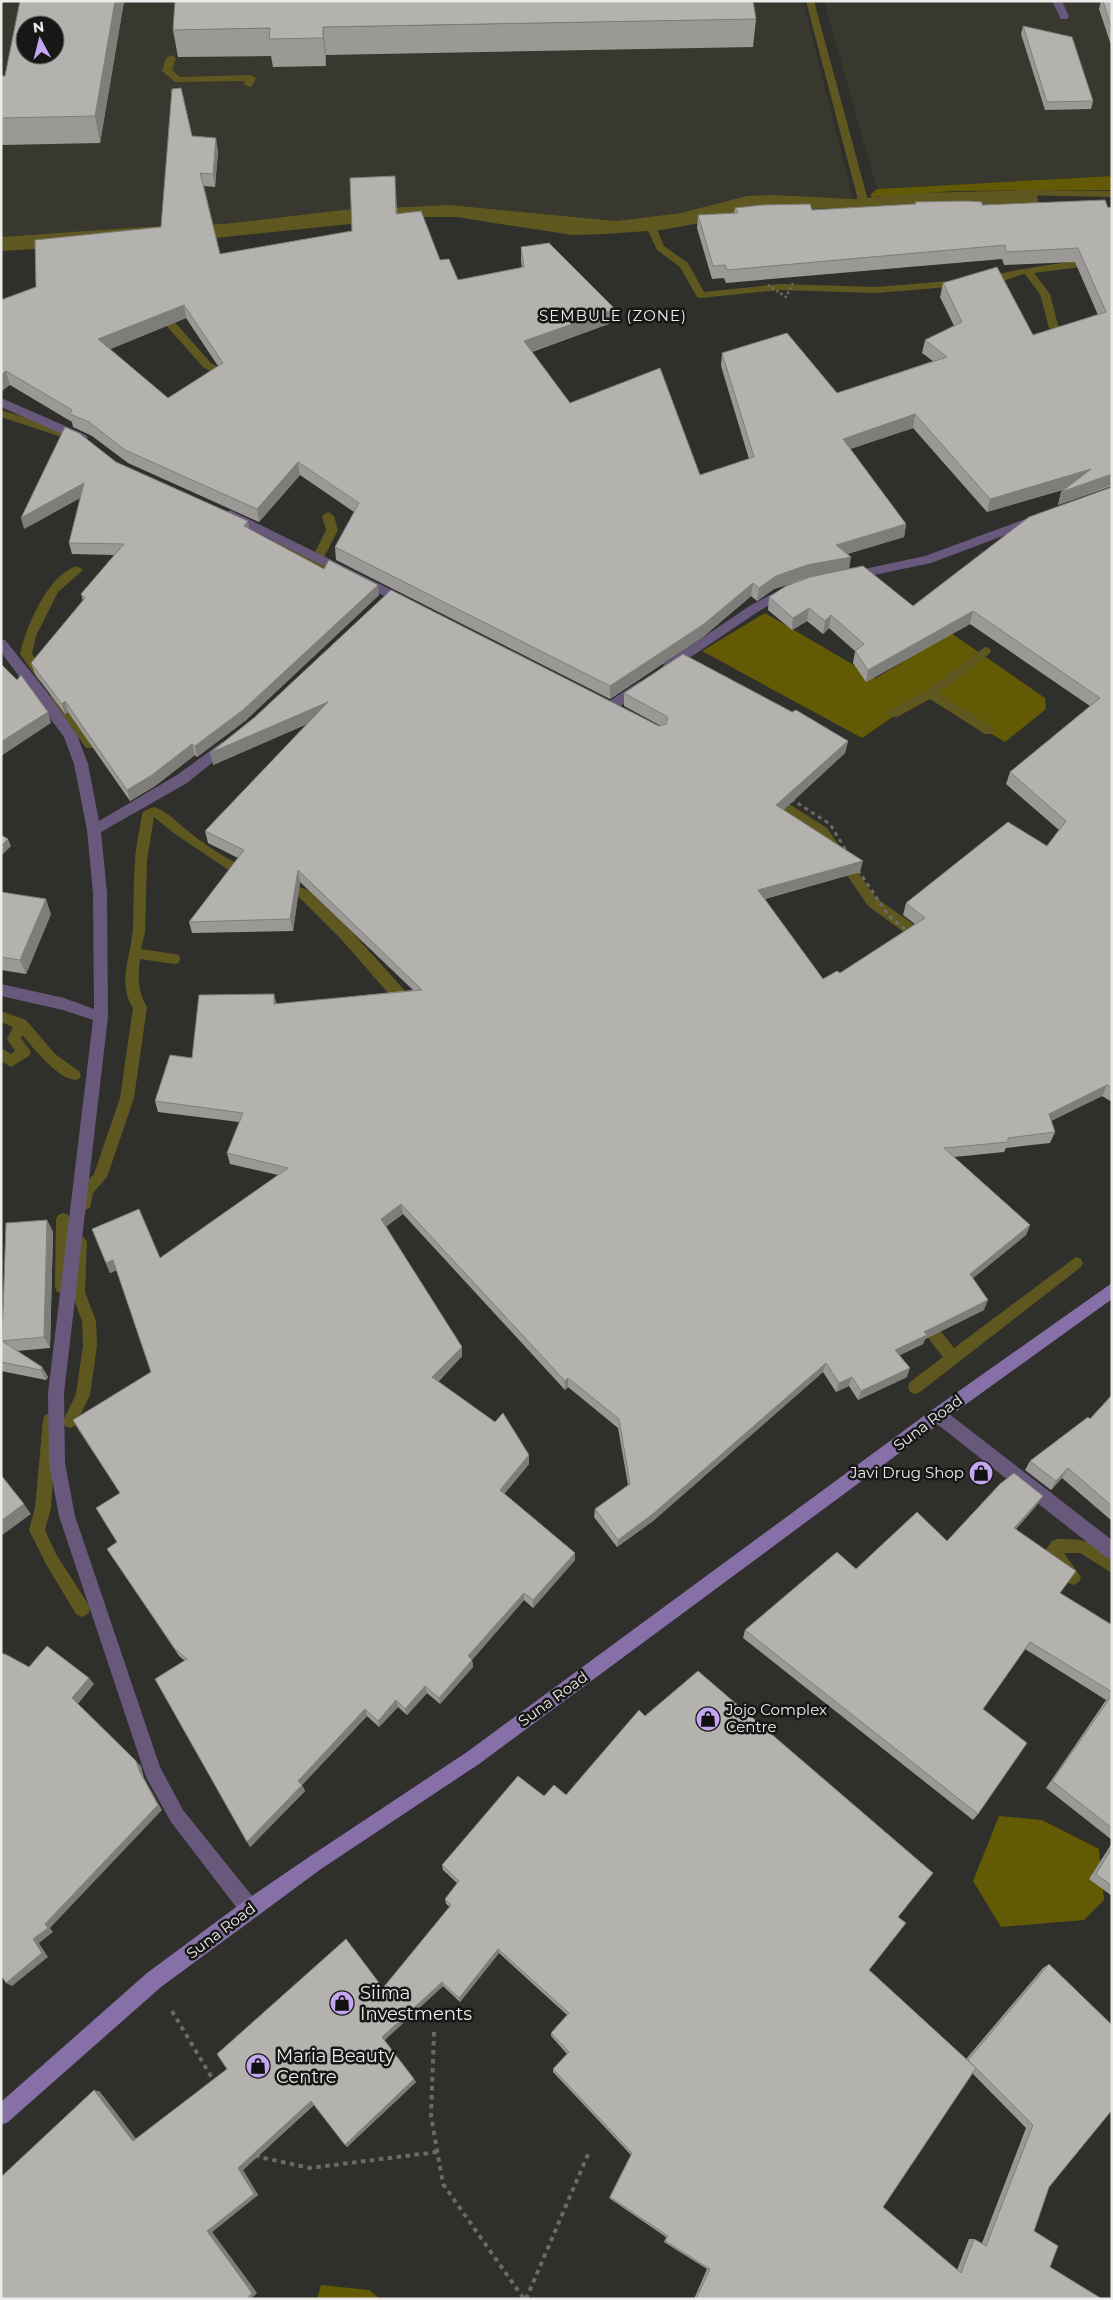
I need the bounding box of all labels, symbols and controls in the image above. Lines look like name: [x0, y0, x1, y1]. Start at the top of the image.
north arrow: [15, 15, 65, 65]
text: N: [32, 17, 45, 37]
district label: SEMBULE (ZONE): [539, 306, 687, 325]
street label: Suna Road: [889, 1391, 966, 1455]
shop icon: Javi Drug Shop: [968, 1460, 994, 1486]
place label: Javi Drug Shop: [849, 1463, 964, 1482]
street label: Suna Road: [514, 1667, 591, 1730]
place label: Jojo Complex Centre: [725, 1700, 827, 1736]
shop icon: Jojo Complex Centre: [695, 1706, 721, 1732]
street label: Suna Road: [182, 1899, 259, 1963]
place label: Siima Investments: [360, 1982, 472, 2025]
shop icon: Siima Investments: [329, 1990, 355, 2016]
place label: Maria Beauty Centre: [276, 2045, 395, 2088]
shop icon: Maria Beauty Centre: [245, 2053, 271, 2079]

